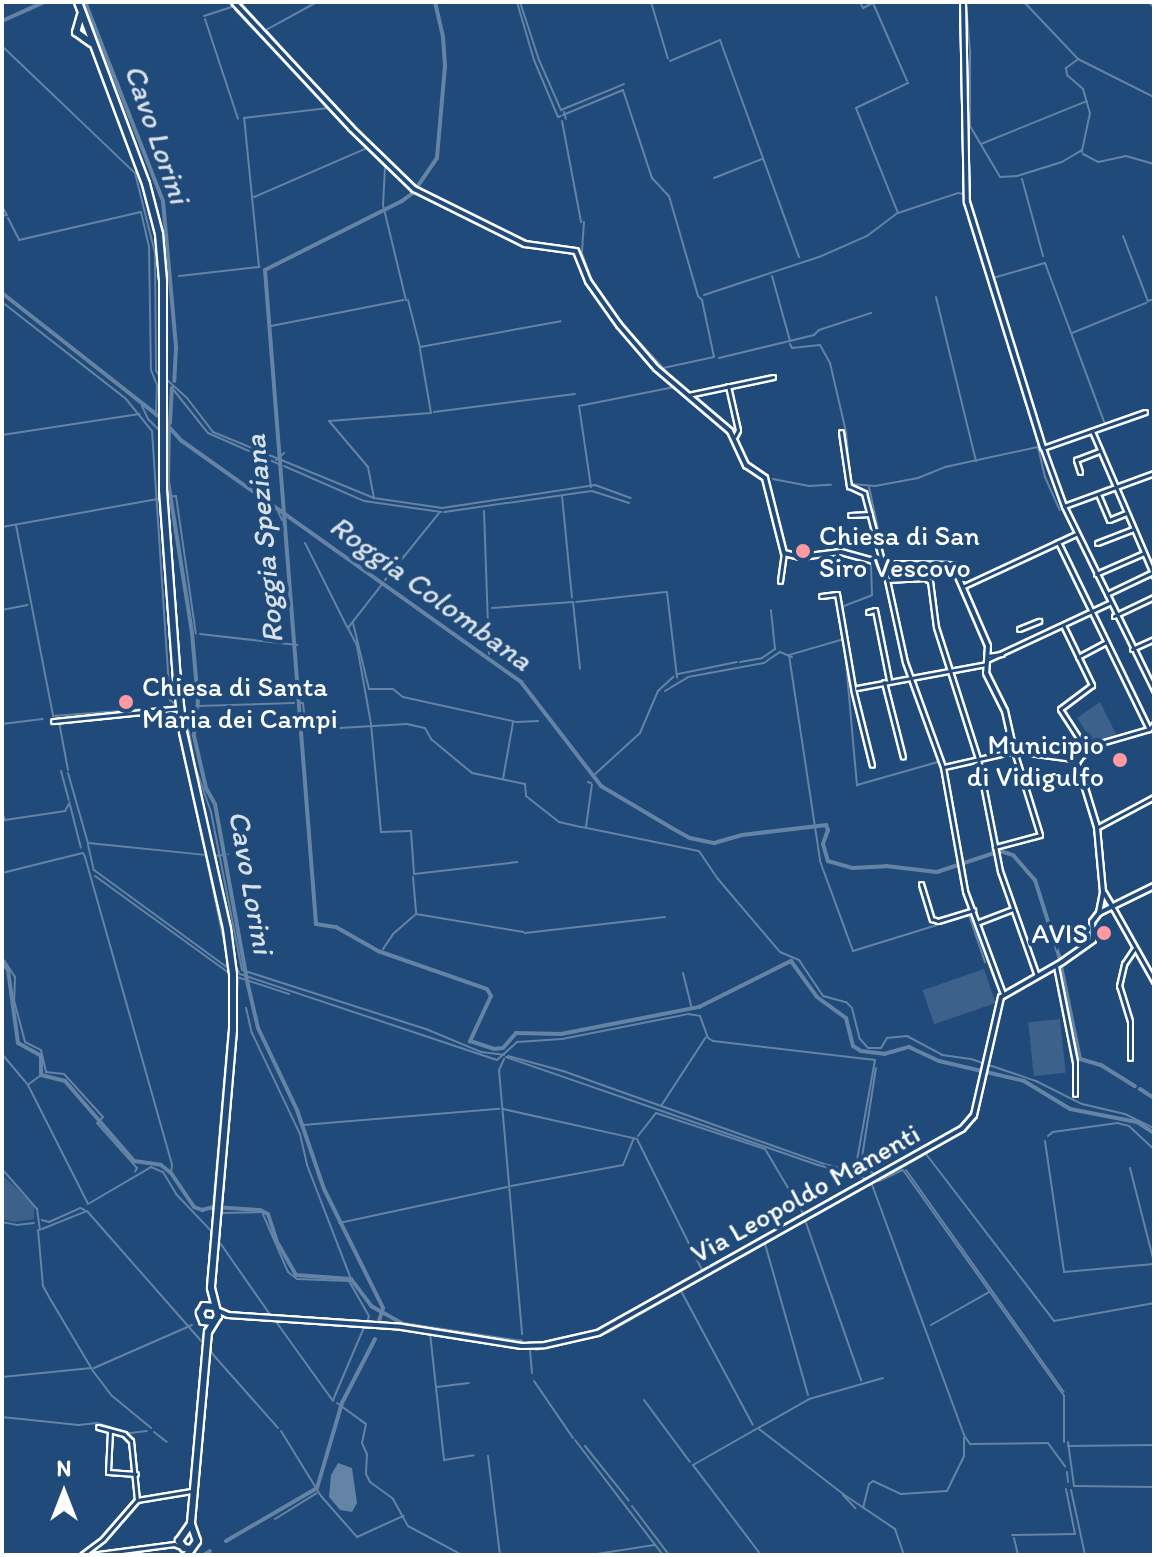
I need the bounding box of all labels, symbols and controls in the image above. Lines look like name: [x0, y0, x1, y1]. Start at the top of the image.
water label: Cavo Lorini: [116, 60, 198, 208]
water label: Roggia Speziana: [237, 433, 291, 645]
water label: Roggia Colombana: [323, 508, 539, 678]
place label: Chiesa di San Siro Vescovo: [819, 518, 981, 584]
marker: Chiesa di San Siro Vescovo: [794, 542, 812, 560]
place label: Chiesa di Santa Maria dei Campi: [142, 669, 337, 735]
marker: Chiesa di Santa Maria dei Campi: [117, 693, 135, 711]
place label: Municipio di Vidigulfo: [967, 727, 1104, 793]
marker: Municipio di Vidigulfo: [1111, 751, 1129, 769]
water label: Cavo Lorini: [221, 808, 281, 956]
place label: AVIS: [1032, 916, 1088, 950]
marker: AVIS: [1095, 924, 1113, 942]
street label: Via Leopoldo Manenti: [685, 1116, 925, 1270]
north arrow: [24, 1453, 104, 1533]
text: N: [57, 1455, 71, 1482]

